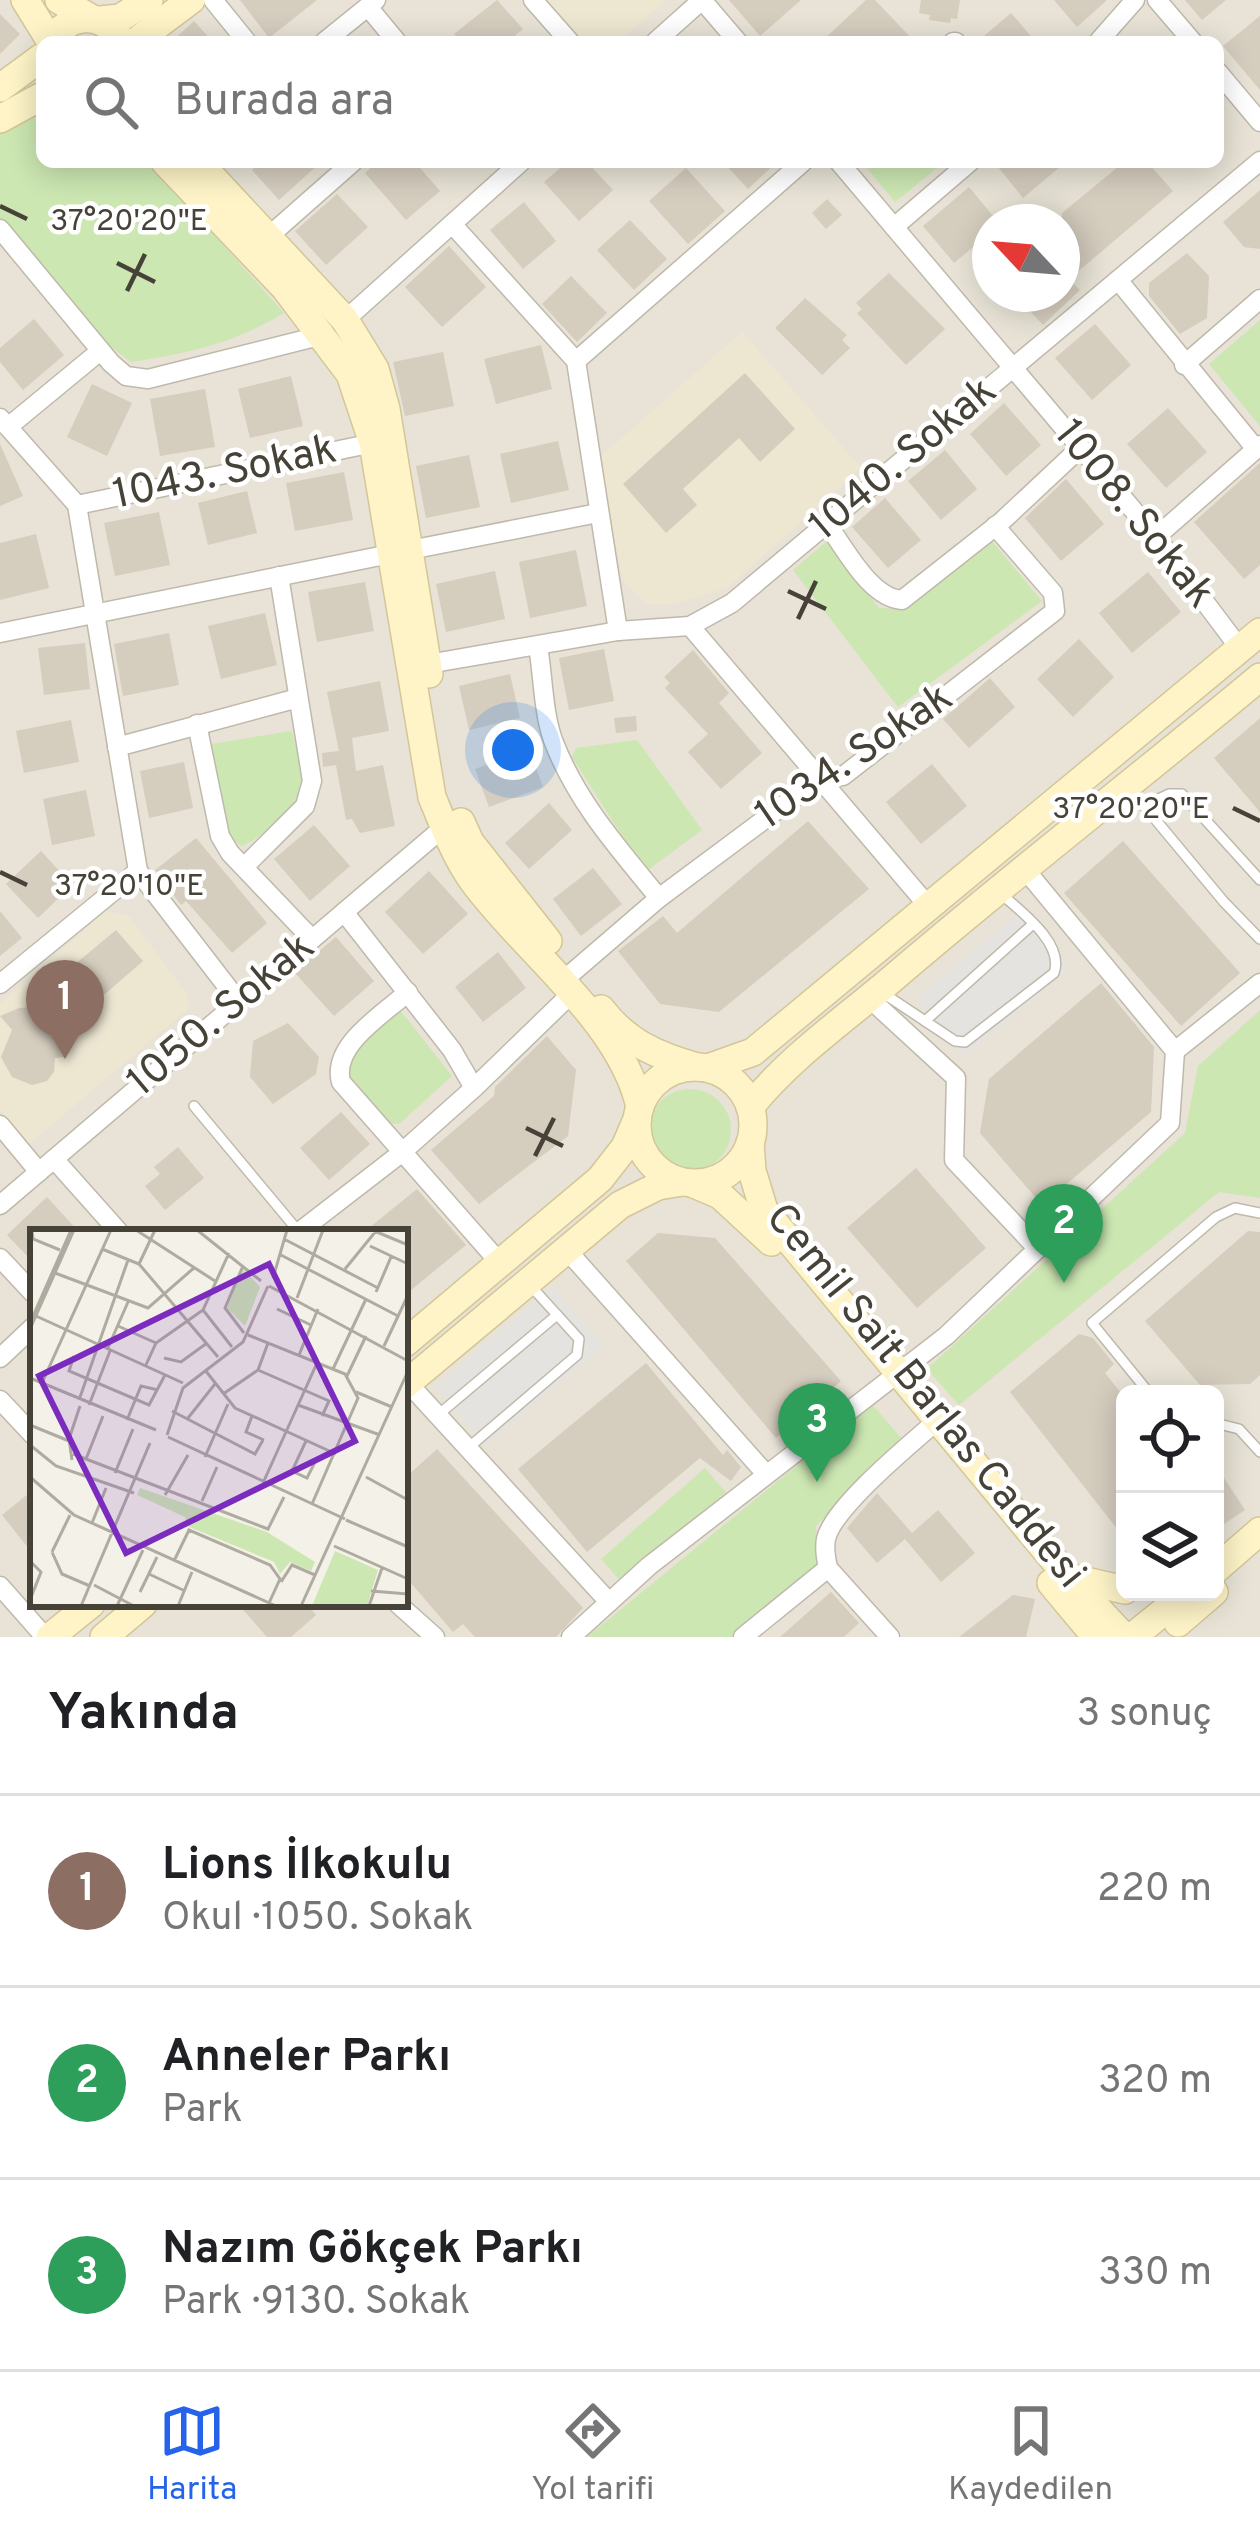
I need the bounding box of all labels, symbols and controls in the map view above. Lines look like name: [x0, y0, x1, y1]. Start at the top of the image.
search box: [36, 36, 1224, 168]
icon: search: [78, 69, 144, 135]
text: Burada ara: [174, 74, 394, 131]
text: 37°20'20"E: [50, 204, 208, 241]
north arrow: [972, 204, 1080, 312]
street label: 1040. Sokak: [799, 366, 1009, 554]
street label: 1008. Sokak: [1041, 410, 1225, 620]
street label: 1043. Sokak: [109, 425, 341, 523]
street label: 1034. Sokak: [746, 673, 964, 843]
your location: [483, 720, 543, 780]
text: 37°20'20"E: [1052, 792, 1210, 829]
text: 37°20'10"E: [54, 869, 204, 906]
street label: 1050. Sokak: [117, 922, 327, 1110]
pin: 1: [26, 960, 104, 1059]
pin: 2: [1025, 1184, 1103, 1283]
street label: Cemil Sait Barlas Caddesi: [752, 1194, 1096, 1600]
inset map: [30, 1229, 408, 1607]
pin: 3: [778, 1383, 856, 1482]
map controls: [1116, 1385, 1224, 1601]
button: locate: [1116, 1385, 1224, 1493]
button: layers: [1116, 1493, 1224, 1601]
text: Yakında: [48, 1683, 239, 1748]
text: 3 sonuç: [1077, 1691, 1212, 1740]
text: Lions İlkokulu: [162, 1838, 452, 1895]
text: 1: [79, 1866, 95, 1915]
text: 220 m: [1097, 1866, 1212, 1915]
text: Okul · 1050. Sokak: [162, 1895, 473, 1944]
text: Anneler Parkı: [162, 2030, 451, 2087]
text: 2: [75, 2058, 99, 2107]
text: 320 m: [1098, 2058, 1212, 2107]
text: Park: [162, 2087, 243, 2136]
text: Nazım Gökçek Parkı: [162, 2222, 583, 2279]
text: 3: [75, 2250, 99, 2299]
text: 330 m: [1098, 2250, 1212, 2299]
text: Park · 9130. Sokak: [162, 2279, 470, 2328]
tab: Harita: [147, 2398, 237, 2512]
tab: Yol tarifi: [531, 2398, 654, 2512]
tab: Kaydedilen: [948, 2398, 1113, 2512]

